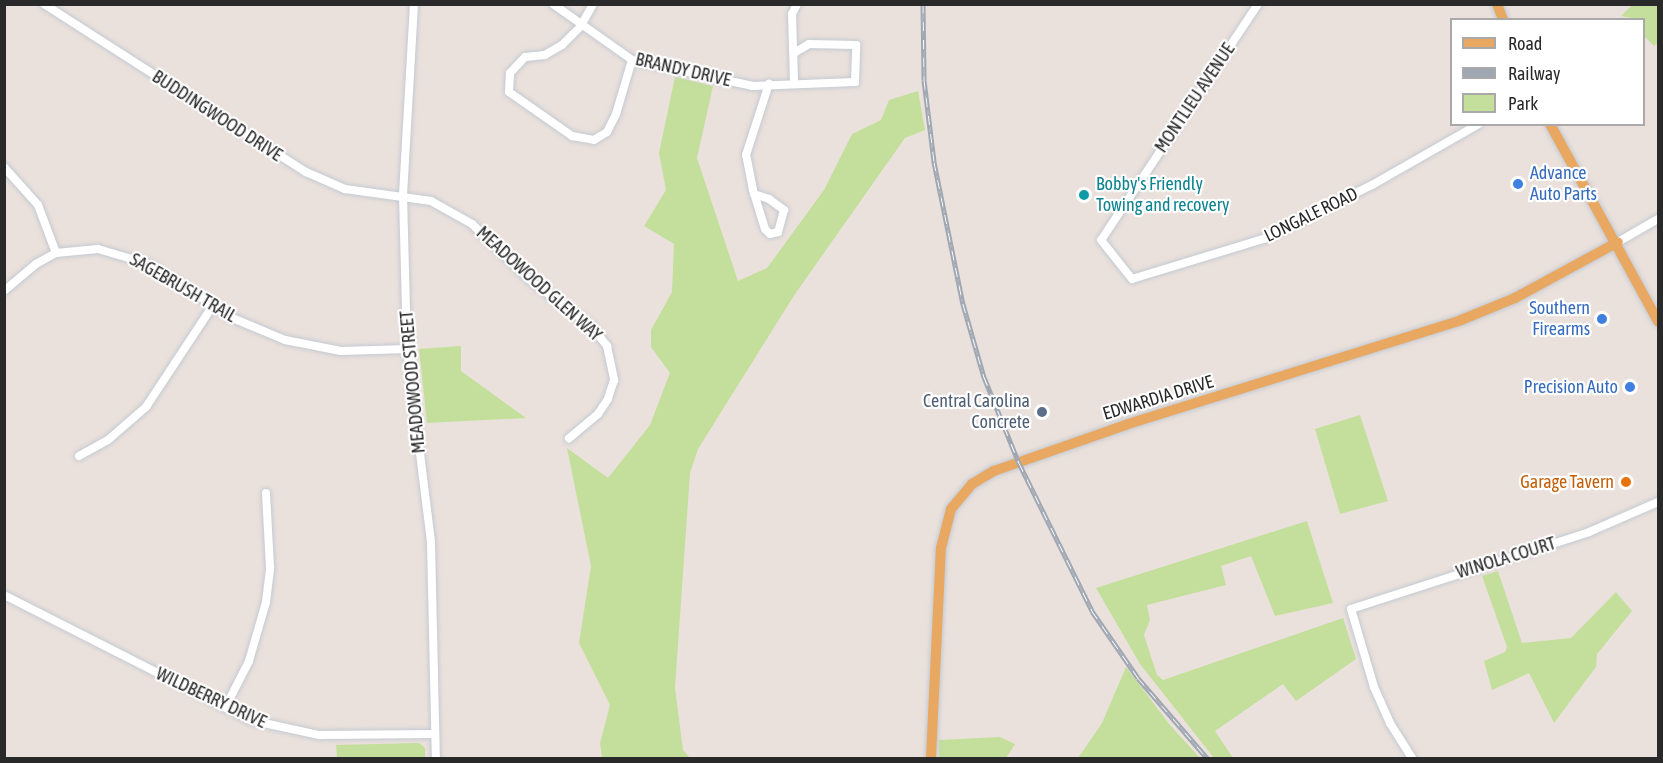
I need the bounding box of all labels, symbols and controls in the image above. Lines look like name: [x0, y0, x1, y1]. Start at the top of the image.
legend: [1450, 18, 1645, 126]
text: Road: [1508, 33, 1542, 54]
street label: MONTLIEU AVENUE: [1150, 39, 1240, 157]
street label: BRANDY DRIVE: [633, 49, 733, 91]
text: Railway: [1508, 63, 1560, 84]
street label: BUDDINGWOOD DRIVE: [148, 66, 286, 166]
text: Park: [1508, 93, 1538, 114]
place label: Advance Auto Parts: [1530, 163, 1597, 206]
place label: Bobby's Friendly Towing and recovery: [1096, 174, 1229, 216]
marker: Advance Auto Parts: [1511, 177, 1525, 191]
street label: LONGALE ROAD: [1261, 183, 1361, 247]
marker: Bobby's Friendly Towing and recovery: [1077, 188, 1091, 202]
street label: MEADOWOOD GLEN WAY: [472, 222, 606, 346]
street label: SAGEBRUSH TRAIL: [126, 249, 240, 327]
place label: Southern Firearms: [1529, 298, 1590, 340]
street label: MEADOWOOD STREET: [396, 310, 430, 454]
marker: Southern Firearms: [1595, 312, 1609, 326]
street label: EDWARDIA DRIVE: [1100, 371, 1216, 425]
place label: Precision Auto: [1524, 376, 1618, 398]
marker: Precision Auto: [1623, 380, 1637, 394]
place label: Central Carolina Concrete: [923, 391, 1030, 434]
marker: Central Carolina Concrete: [1035, 405, 1049, 419]
place label: Garage Tavern: [1520, 471, 1614, 493]
marker: Garage Tavern: [1619, 475, 1633, 489]
street label: WINOLA COURT: [1454, 533, 1558, 583]
street label: WILDBERRY DRIVE: [152, 663, 270, 733]

